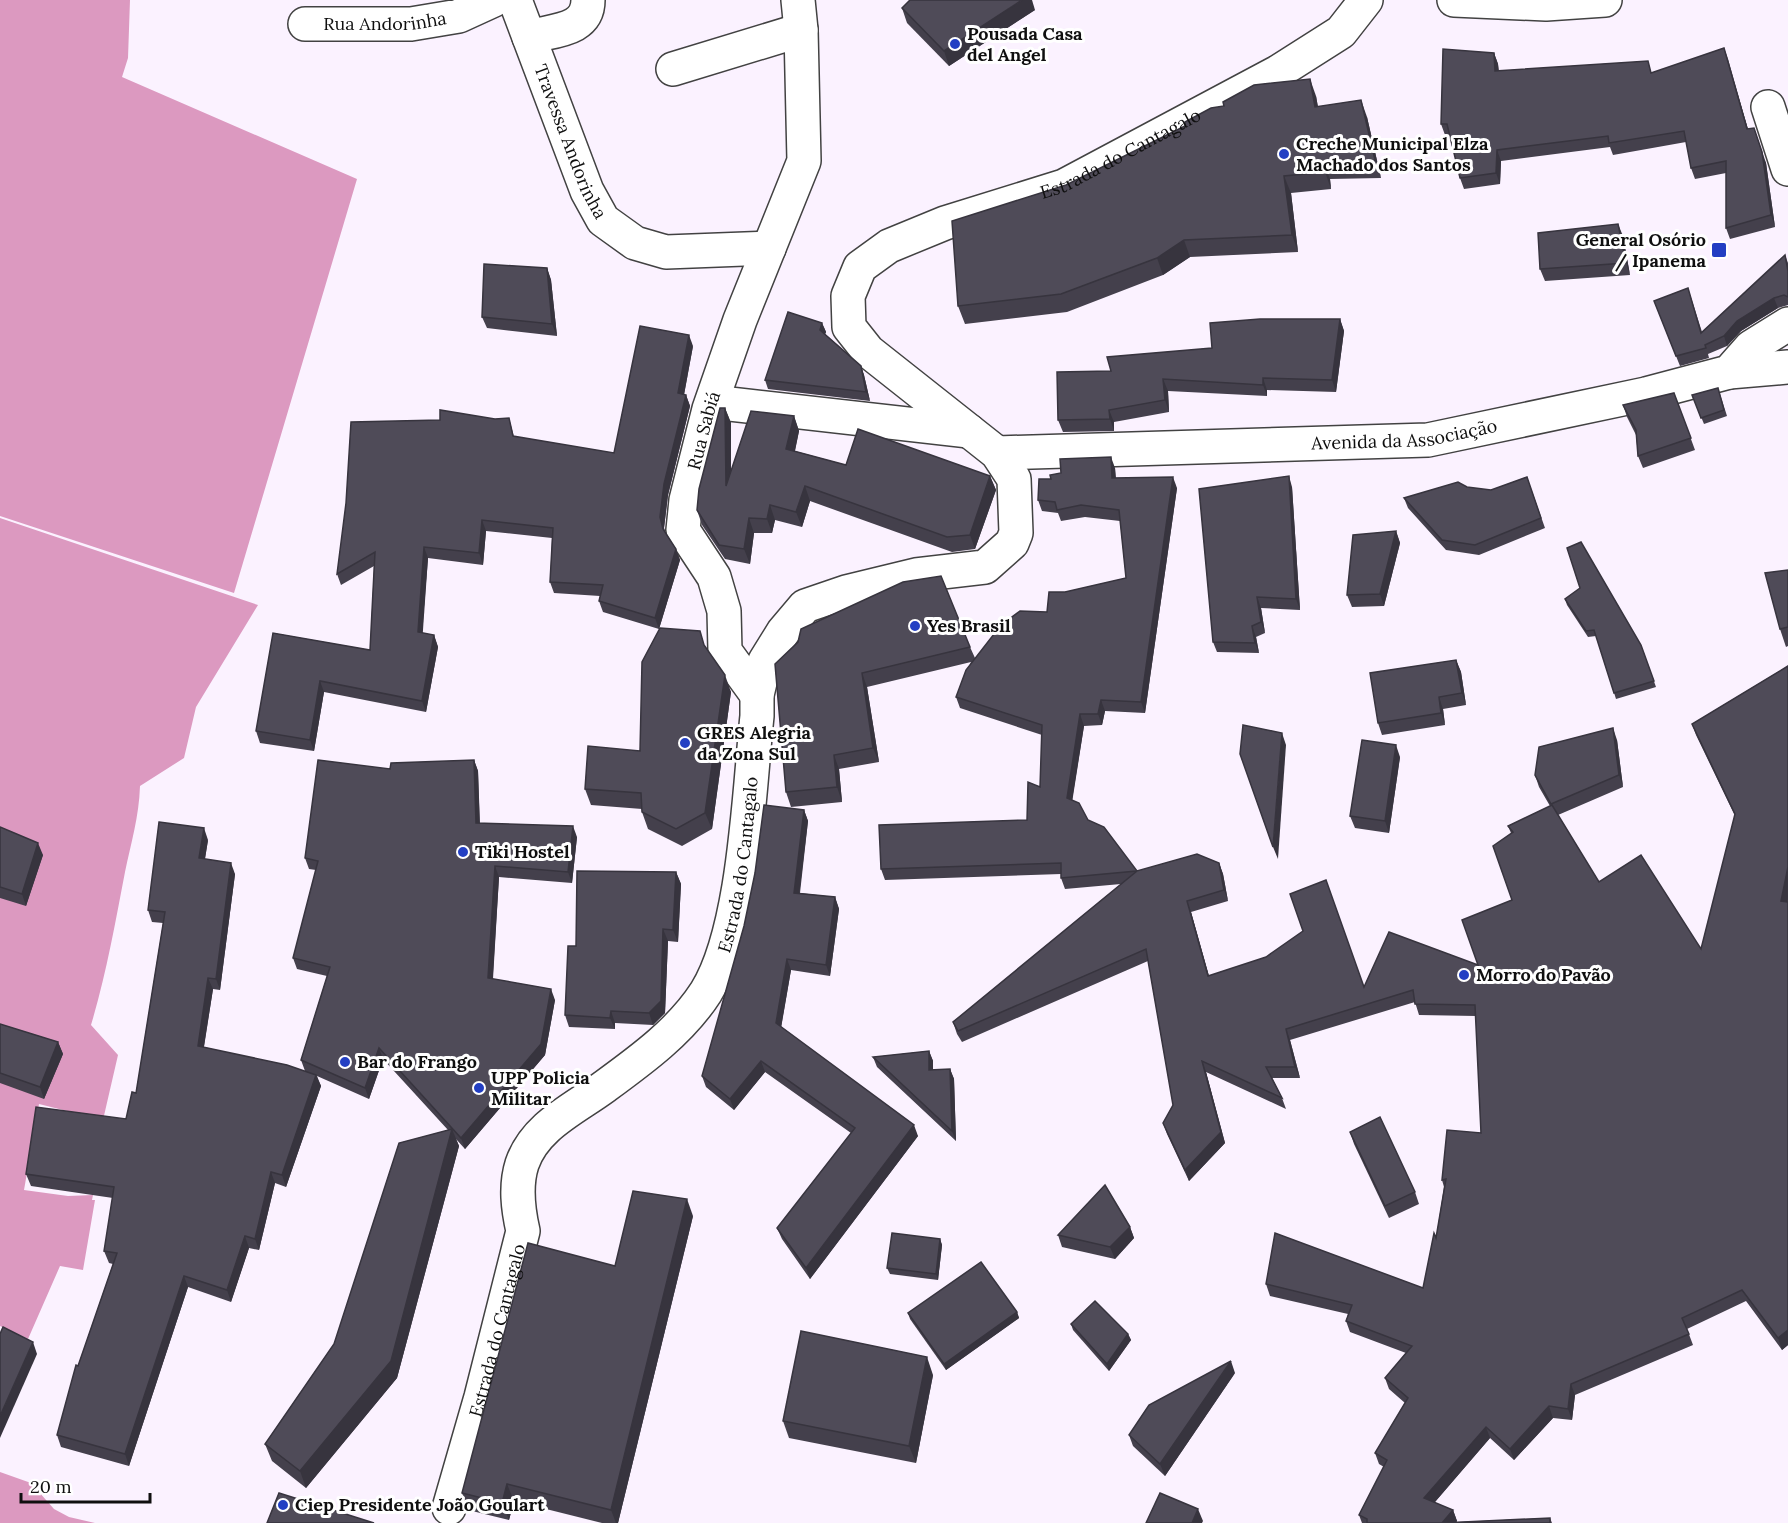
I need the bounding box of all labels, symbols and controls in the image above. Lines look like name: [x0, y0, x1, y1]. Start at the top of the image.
street label: Rua Andorinha: [323, 6, 448, 35]
place label: Pousada Casa del Angel: [967, 22, 1083, 66]
marker: Pousada Casa del Angel: [948, 37, 962, 51]
street label: Travessa Andorinha: [529, 61, 612, 223]
street label: Estrada do Cantagalo: [1037, 103, 1205, 204]
place label: Creche Municipal Elza Machado dos Santos: [1296, 132, 1489, 176]
marker: Creche Municipal Elza Machado dos Santos: [1277, 147, 1291, 161]
place label: General Osório / Ipanema: [1576, 228, 1707, 272]
marker: General Osório / Ipanema: [1710, 241, 1728, 259]
street label: Rua Sabiá: [682, 388, 725, 472]
street label: Avenida da Associação: [1310, 414, 1499, 455]
place label: Yes Brasil: [927, 614, 1011, 637]
marker: Yes Brasil: [908, 619, 922, 633]
place label: GRES Alegria da Zona Sul: [697, 721, 812, 765]
marker: GRES Alegria da Zona Sul: [678, 736, 692, 750]
street label: Estrada do Cantagalo: [712, 776, 763, 955]
place label: Tiki Hostel: [475, 840, 570, 863]
marker: Tiki Hostel: [456, 845, 470, 859]
place label: Morro do Pavão: [1476, 963, 1611, 986]
marker: Morro do Pavão: [1457, 968, 1471, 982]
place label: Bar do Frango: [357, 1050, 477, 1073]
marker: Bar do Frango: [338, 1055, 352, 1069]
place label: UPP Policia Militar: [491, 1066, 590, 1110]
marker: UPP Policia Militar: [472, 1081, 486, 1095]
street label: Estrada do Cantagalo: [464, 1241, 530, 1420]
scale bar: [21, 1466, 150, 1504]
text: 20 m: [30, 1475, 72, 1498]
place label: Ciep Presidente João Goulart: [295, 1493, 545, 1516]
marker: Ciep Presidente João Goulart: [276, 1498, 290, 1512]

